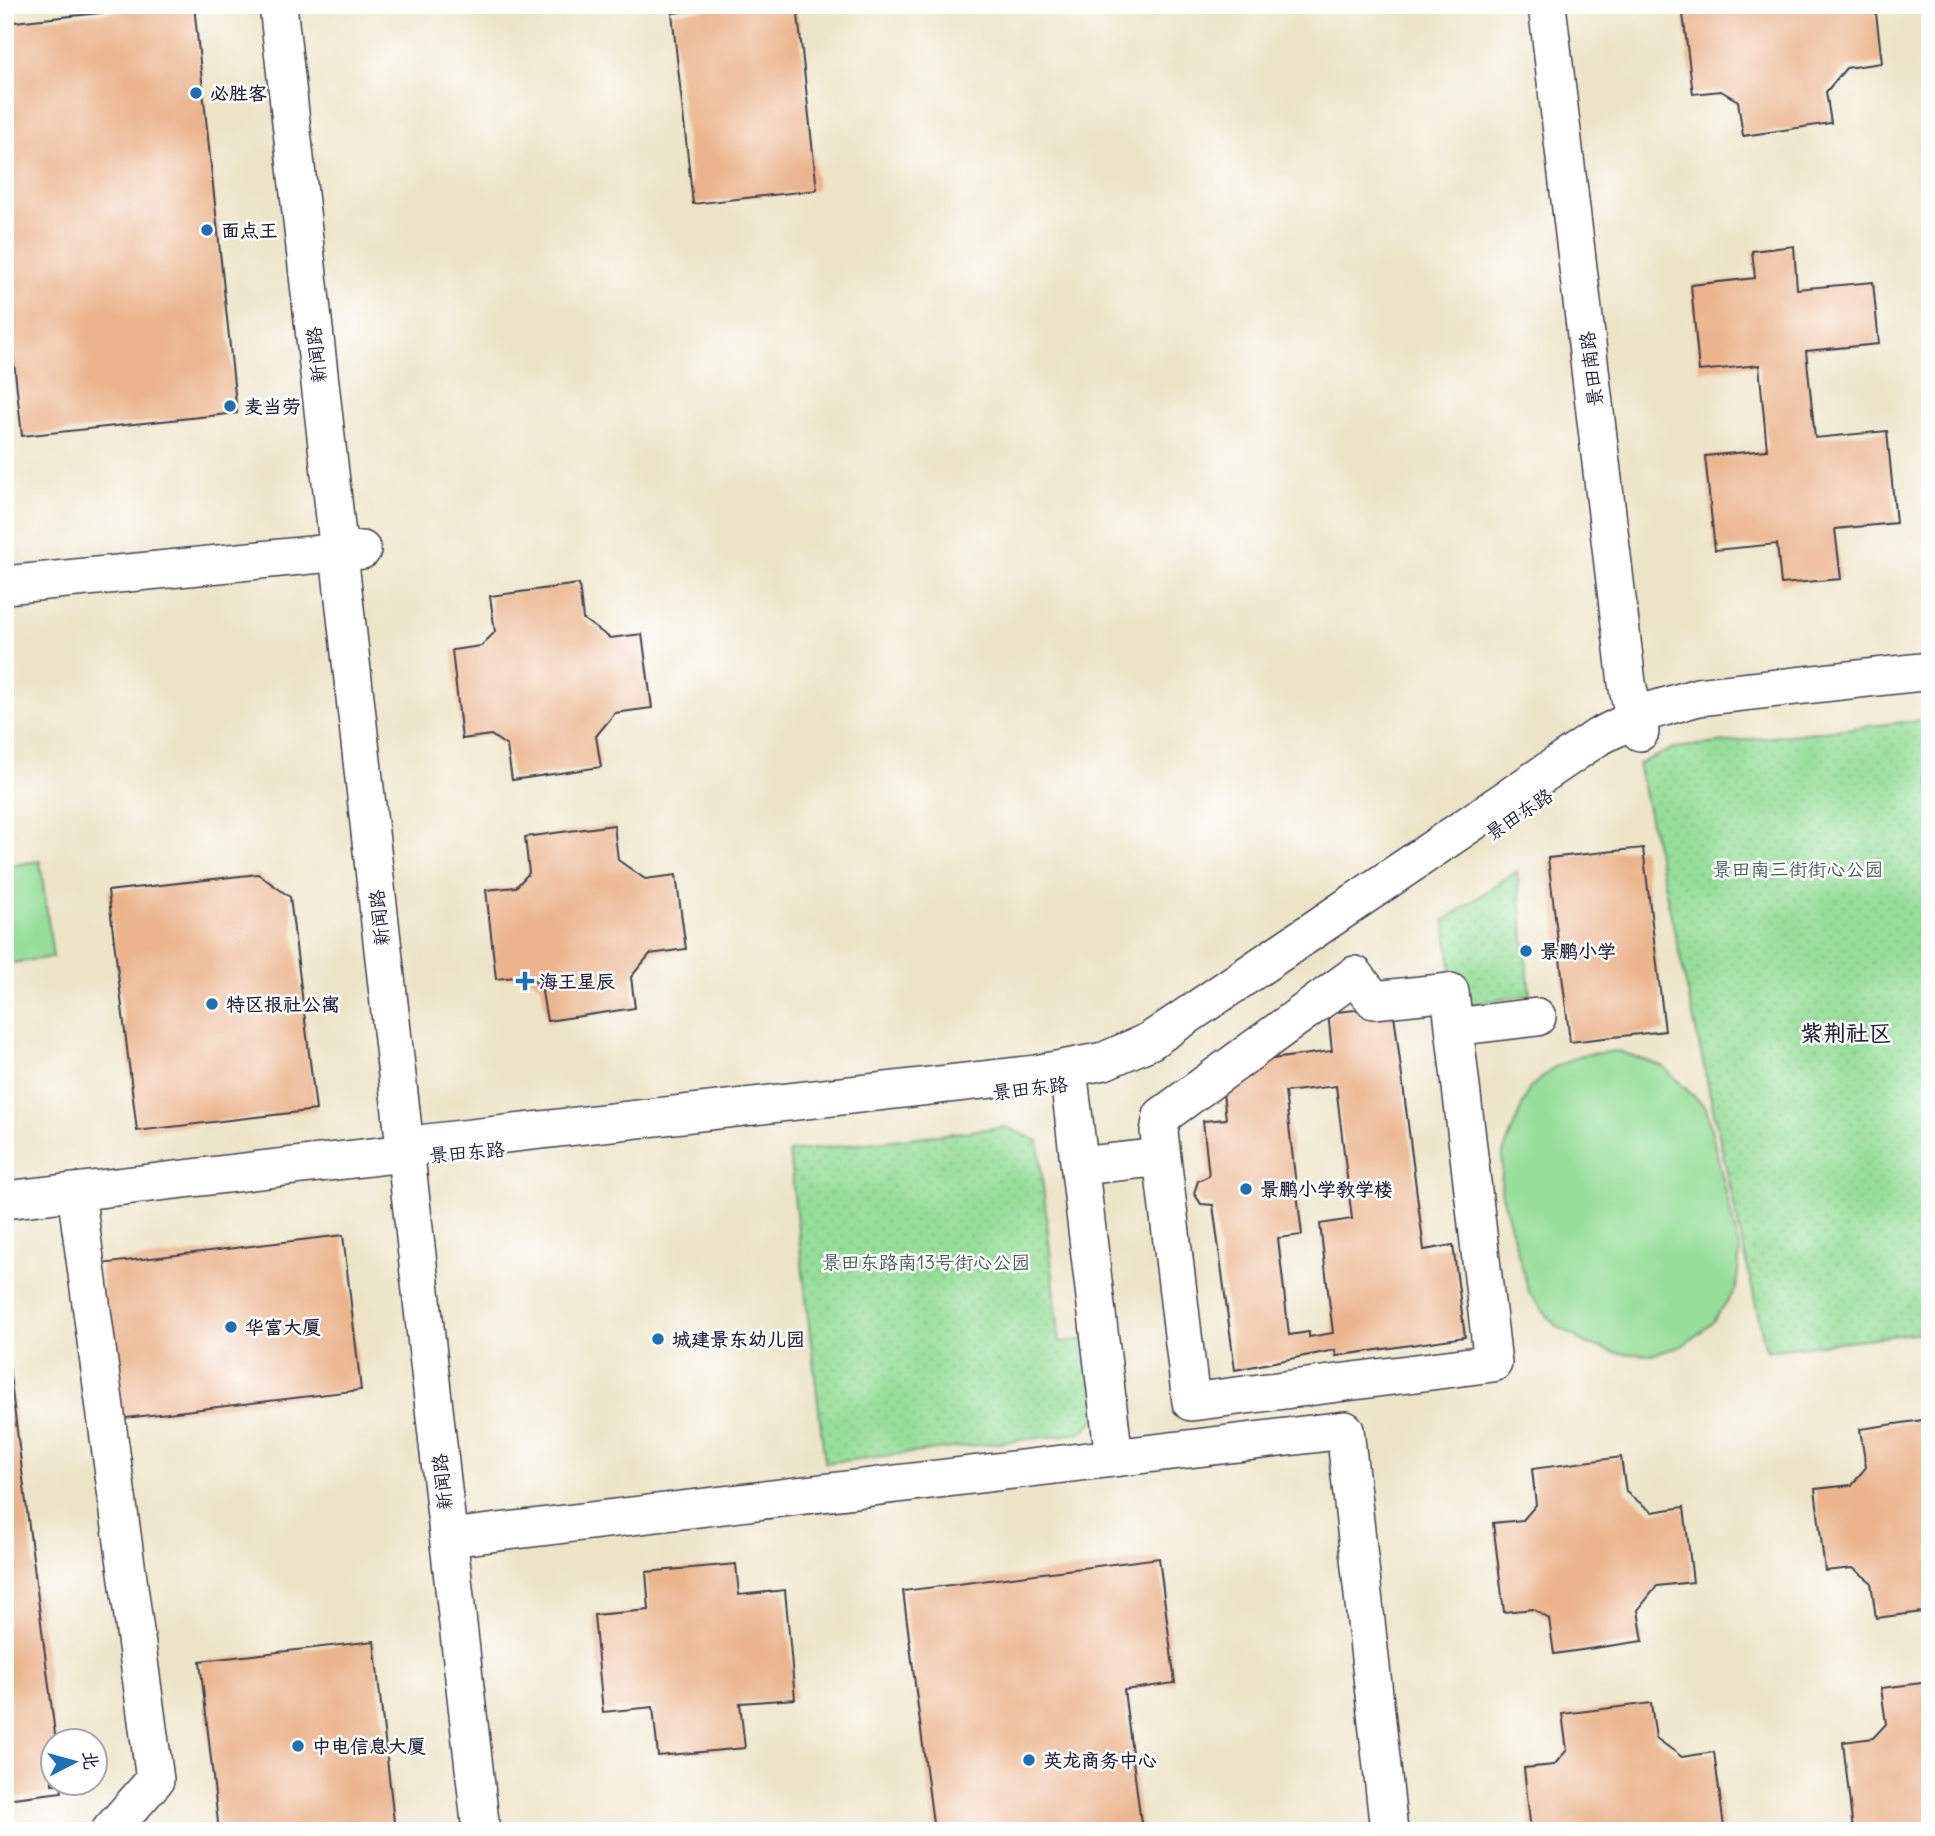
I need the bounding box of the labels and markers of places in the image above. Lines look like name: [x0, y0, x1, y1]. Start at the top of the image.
place label: 必胜客: [210, 81, 267, 105]
marker: 必胜客: [188, 85, 204, 101]
place label: 面点王: [221, 218, 278, 242]
marker: 面点王: [199, 222, 215, 238]
place label: 麦当劳: [244, 394, 301, 418]
marker: 麦当劳: [222, 398, 238, 414]
place label: 景鹏小学: [1540, 939, 1616, 963]
marker: 景鹏小学: [1518, 943, 1534, 959]
place label: 海王星辰: [539, 969, 615, 993]
marker: 海王星辰: [517, 973, 533, 989]
place label: 特区报社公寓: [226, 992, 340, 1016]
marker: 特区报社公寓: [204, 996, 220, 1012]
place label: 景鹏小学教学楼: [1260, 1177, 1393, 1201]
marker: 景鹏小学教学楼: [1238, 1181, 1254, 1197]
place label: 华富大厦: [245, 1315, 321, 1339]
marker: 华富大厦: [223, 1319, 239, 1335]
place label: 城建景东幼儿园: [672, 1327, 805, 1351]
marker: 城建景东幼儿园: [650, 1331, 666, 1347]
place label: 中电信息大厦: [312, 1734, 426, 1758]
marker: 中电信息大厦: [290, 1738, 306, 1754]
place label: 英龙商务中心: [1043, 1748, 1157, 1772]
marker: 英龙商务中心: [1021, 1752, 1037, 1768]

